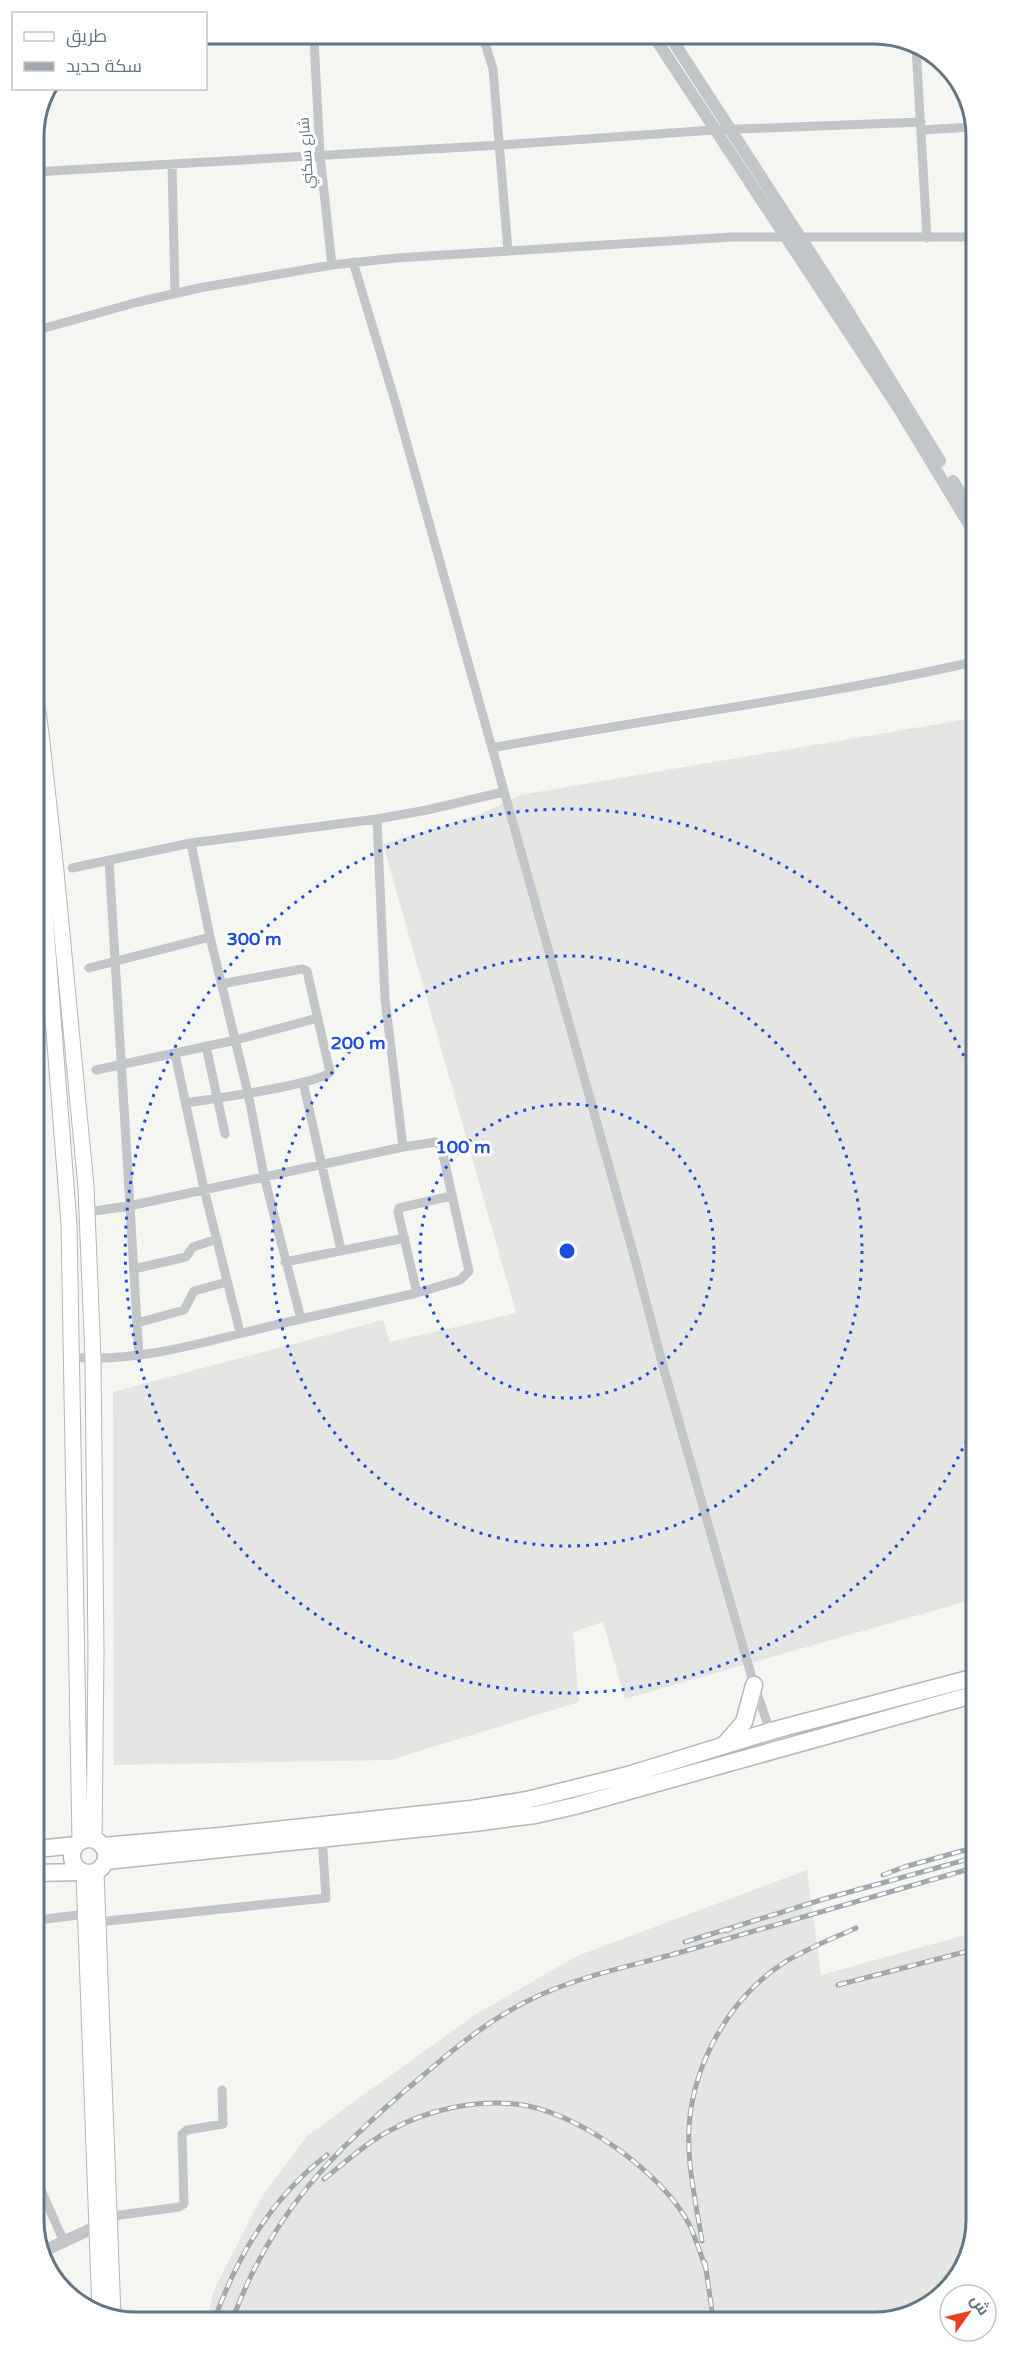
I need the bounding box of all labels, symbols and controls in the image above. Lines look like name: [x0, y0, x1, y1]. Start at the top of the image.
legend: [12, 12, 207, 90]
text: طريق: [66, 25, 107, 48]
text: سكة حديد: [66, 55, 142, 77]
street label: شارع سكني: [295, 116, 320, 189]
text: 300 m: [226, 928, 282, 950]
text: 200 m: [330, 1032, 386, 1054]
text: 100 m: [435, 1136, 491, 1158]
centre of rings: [557, 1241, 577, 1261]
north arrow: [938, 2283, 998, 2343]
text: ش: [966, 2291, 994, 2319]

